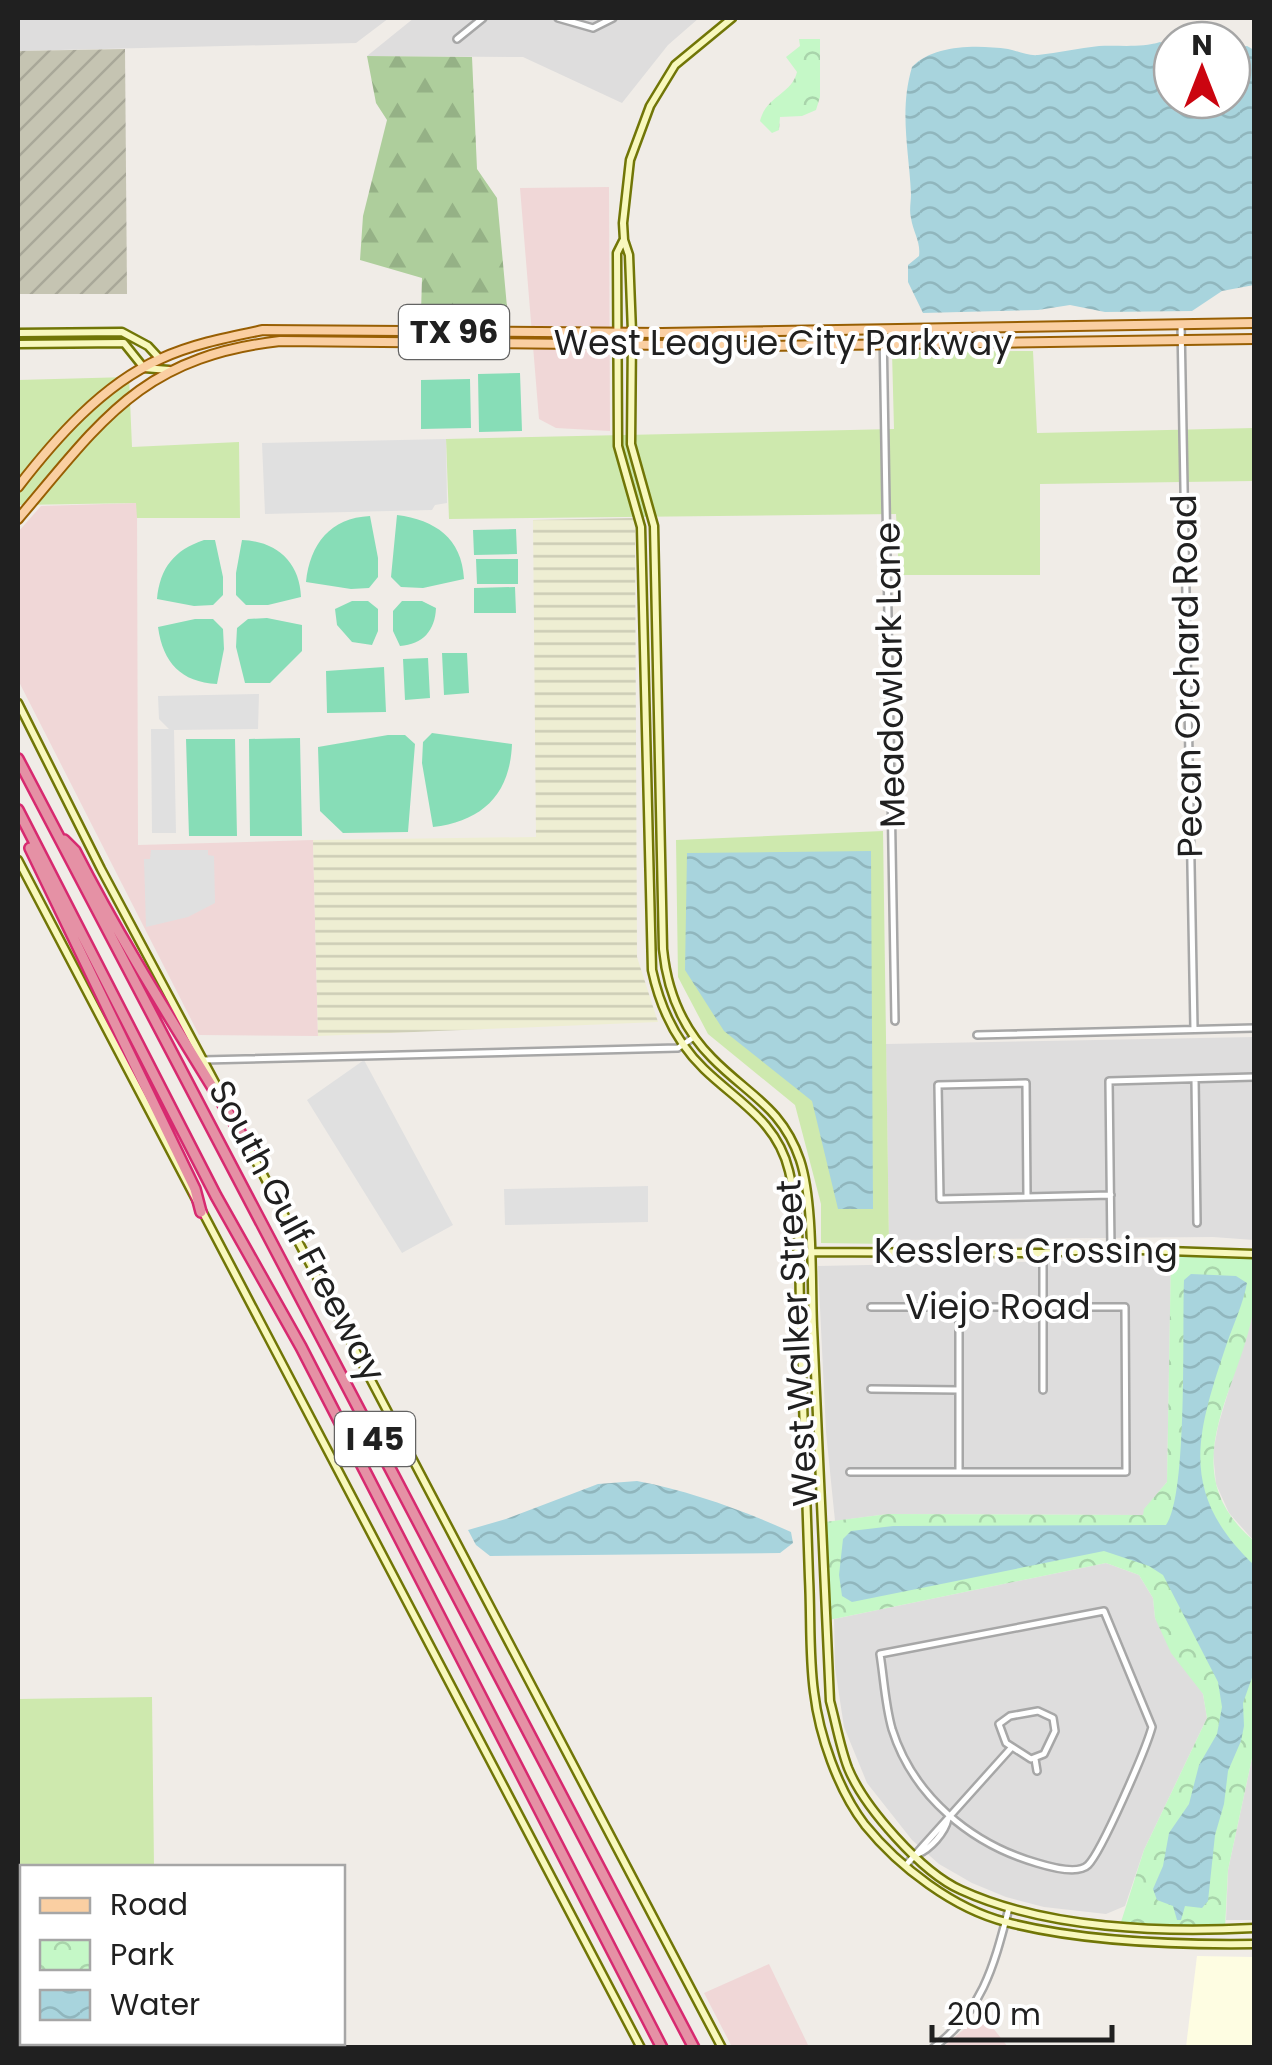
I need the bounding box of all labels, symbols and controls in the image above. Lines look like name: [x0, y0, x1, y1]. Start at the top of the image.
north arrow: [1152, 20, 1252, 120]
text: N: [1191, 26, 1213, 65]
road number: TX 96: [399, 305, 509, 359]
street label: West League City Parkway: [554, 318, 1012, 367]
street label: Pecan Orchard Road: [1159, 494, 1214, 858]
street label: Meadowlark Lane: [862, 522, 917, 828]
street label: South Gulf Freeway: [197, 1071, 398, 1390]
street label: West Walker Street: [763, 1178, 830, 1508]
street label: Kesslers Crossing: [874, 1226, 1178, 1275]
street label: Viejo Road: [905, 1282, 1091, 1331]
road number: I 45: [335, 1412, 415, 1466]
legend: [20, 1865, 345, 2045]
text: Road: [110, 1883, 188, 1926]
text: Park: [110, 1933, 175, 1976]
scale bar: [932, 1980, 1112, 2042]
text: Water: [110, 1983, 200, 2026]
text: 200 m: [947, 1993, 1041, 2036]

